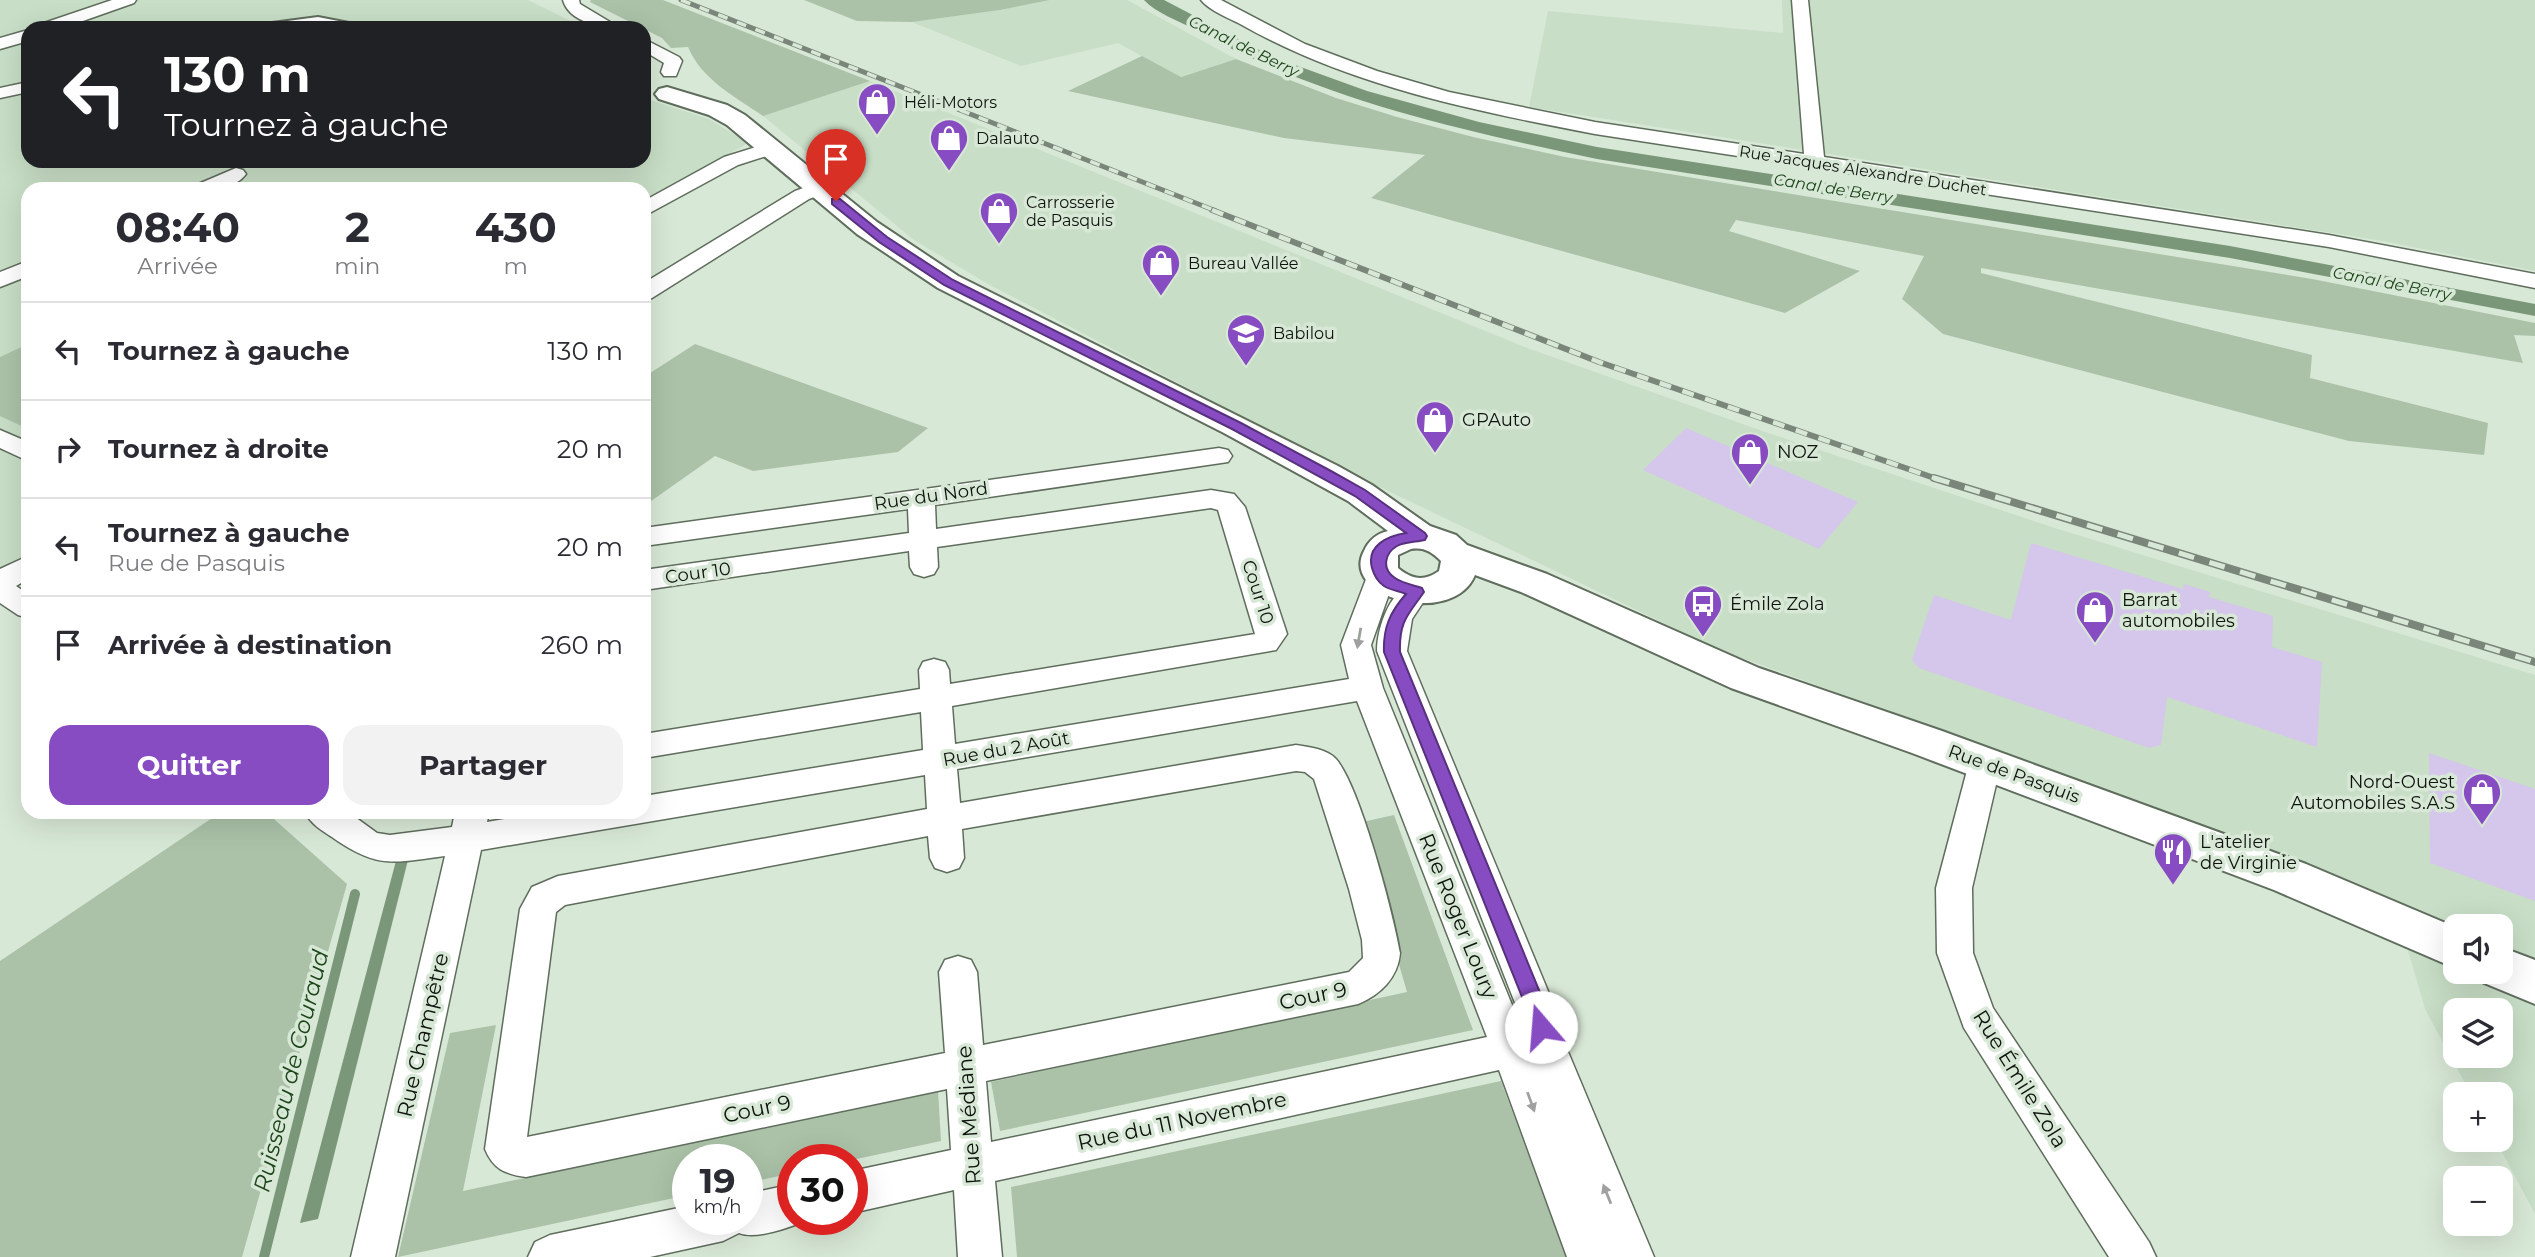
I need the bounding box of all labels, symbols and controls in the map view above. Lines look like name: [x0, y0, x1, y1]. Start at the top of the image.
water label: Canal de Berry: [1186, 12, 1303, 82]
text: 130 m: [164, 45, 311, 104]
icon: left: [49, 49, 140, 140]
shop icon: Héli-Motors: [856, 81, 898, 136]
place label: Héli-Motors: [904, 93, 997, 112]
text: Tournez à gauche: [164, 105, 449, 144]
shop icon: Dalauto: [928, 117, 970, 172]
pin: [806, 129, 866, 201]
place label: Dalauto: [976, 129, 1039, 148]
icon: arrive: [817, 140, 855, 178]
street label: Rue Jacques Alexandre Duchet: [1738, 142, 1989, 200]
water label: Canal de Berry: [1772, 170, 1895, 207]
shop icon: Carrosserie de Pasquis: [978, 190, 1020, 245]
place label: Carrosserie de Pasquis: [1026, 193, 1115, 230]
text: 08:40: [115, 201, 240, 253]
text: 2: [345, 201, 370, 253]
text: 430: [475, 201, 557, 253]
shop icon: Bureau Vallée: [1140, 242, 1182, 297]
text: Arrivée: [137, 252, 218, 280]
text: min: [334, 252, 380, 280]
text: m: [503, 252, 528, 280]
place label: Bureau Vallée: [1188, 254, 1299, 273]
water label: Canal de Berry: [2331, 263, 2454, 305]
school or university icon: Babilou: [1225, 312, 1267, 367]
place label: Babilou: [1273, 324, 1335, 343]
icon: left: [49, 332, 87, 370]
text: Tournez à gauche: [108, 335, 350, 367]
text: 130 m: [547, 335, 623, 367]
shop icon: GPAuto: [1414, 399, 1456, 454]
place label: GPAuto: [1462, 409, 1531, 431]
icon: right: [49, 430, 87, 468]
shop icon: NOZ: [1729, 431, 1771, 486]
text: Tournez à droite: [108, 433, 329, 465]
text: 20 m: [557, 433, 623, 465]
place label: NOZ: [1777, 441, 1819, 463]
street label: Rue du Nord: [873, 477, 989, 515]
text: Tournez à gauche: [108, 517, 350, 549]
icon: left: [49, 528, 87, 566]
text: 20 m: [557, 531, 623, 563]
text: Rue de Pasquis: [108, 549, 285, 577]
street label: Cour 10: [1237, 557, 1279, 627]
street label: Cour 10: [664, 558, 732, 588]
bus stop icon: Émile Zola: [1682, 583, 1724, 638]
shop icon: Barrat automobiles: [2074, 589, 2116, 644]
place label: Barrat automobiles: [2122, 589, 2235, 632]
place label: Émile Zola: [1730, 593, 1825, 615]
icon: arrive: [49, 626, 87, 664]
one-way arrow: [1353, 627, 1364, 649]
text: Arrivée à destination: [108, 629, 392, 661]
text: 260 m: [541, 629, 623, 661]
button: Quitter: [49, 725, 329, 805]
button: Partager: [343, 725, 623, 805]
street label: Rue du 2 Août: [941, 727, 1071, 771]
street label: Rue de Pasquis: [1945, 740, 2083, 808]
place label: Nord-Ouest Automobiles S.A.S: [2291, 771, 2455, 814]
shop icon: Nord-Ouest Automobiles S.A.S: [2461, 771, 2503, 826]
street label: Rue Roger Loury: [1414, 830, 1503, 1003]
restaurant icon: L'atelier de Virginie: [2152, 831, 2194, 886]
place label: L'atelier de Virginie: [2200, 831, 2297, 874]
map controls: [2443, 914, 2513, 1236]
button: sound: [2443, 914, 2513, 984]
water label: Ruisseau de Couraud: [247, 947, 335, 1195]
street label: Rue Champêtre: [391, 950, 454, 1119]
street label: Cour 9: [1277, 976, 1349, 1015]
position arrow: [1504, 990, 1578, 1064]
button: layers: [2443, 998, 2513, 1068]
street label: Rue Émile Zola: [1968, 1005, 2073, 1152]
street label: Rue Médiane: [951, 1045, 986, 1185]
button: +: [2443, 1082, 2513, 1152]
street label: Rue du 11 Novembre: [1075, 1086, 1289, 1155]
street label: Cour 9: [721, 1089, 793, 1128]
one-way arrow: [1526, 1092, 1537, 1113]
speed limit sign: 30: [777, 1144, 868, 1235]
text: 19: [699, 1159, 736, 1202]
button: −: [2443, 1166, 2513, 1236]
one-way arrow: [1601, 1183, 1612, 1204]
text: km/h: [693, 1196, 742, 1218]

